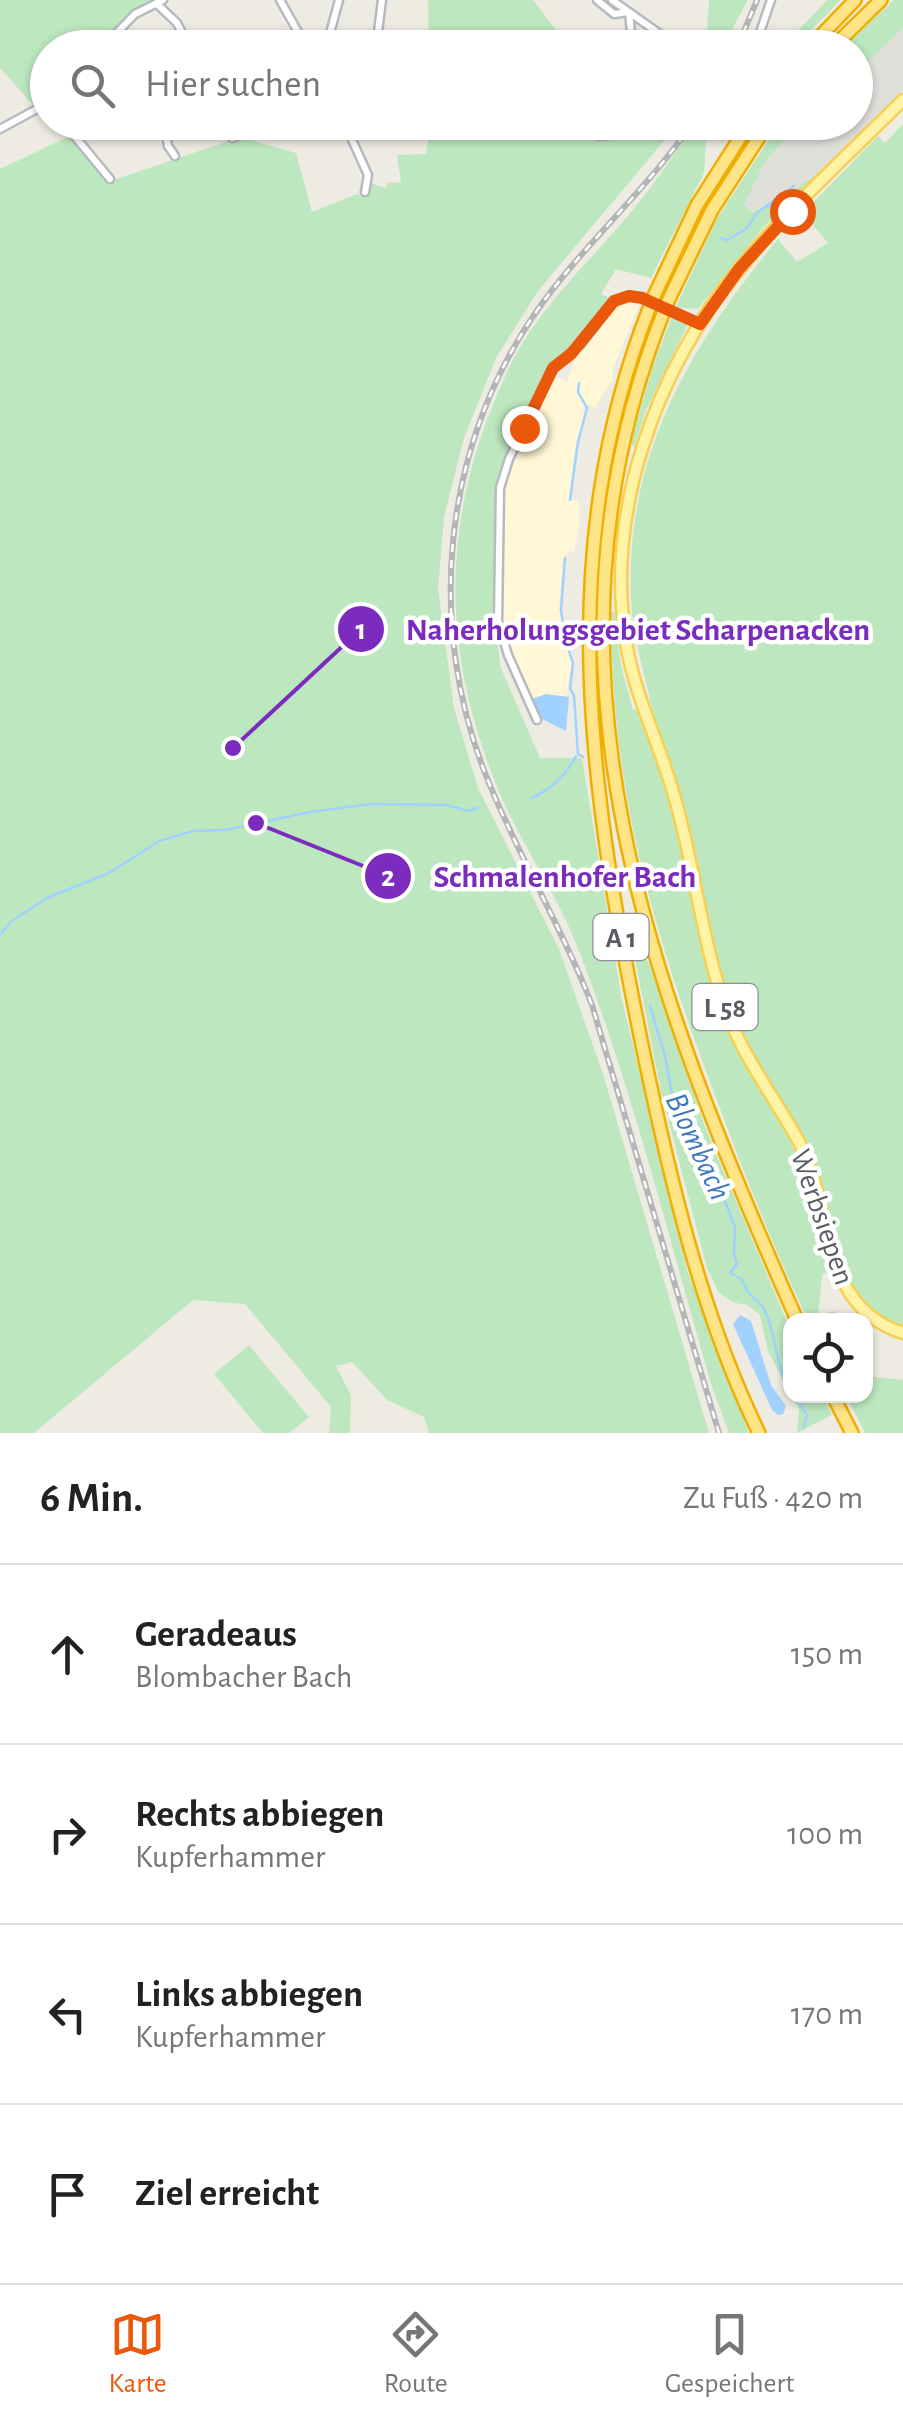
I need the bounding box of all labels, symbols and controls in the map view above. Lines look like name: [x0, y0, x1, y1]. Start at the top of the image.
search box: [30, 30, 873, 140]
icon: search: [65, 58, 120, 113]
text: Hier suchen: [145, 66, 321, 104]
route start: [770, 189, 816, 235]
route end: [502, 406, 548, 452]
callout: Naherholungsgebiet Scharpenacken: [336, 598, 891, 660]
text: Naherholungsgebiet Scharpenacken: [406, 614, 870, 646]
text: 1: [356, 615, 366, 645]
callout: Schmalenhofer Bach: [363, 845, 716, 907]
text: Schmalenhofer Bach: [434, 861, 696, 893]
text: 2: [381, 862, 395, 892]
road number: A 1: [594, 914, 648, 960]
road number: L 58: [692, 984, 758, 1030]
water label: Blombach: [659, 1088, 737, 1205]
street label: Werbsiepen: [785, 1146, 859, 1289]
map controls: [783, 1313, 873, 1403]
button: locate: [783, 1313, 873, 1403]
text: 6 Min.: [40, 1477, 143, 1519]
text: Zu Fuß · 420 m: [683, 1482, 863, 1514]
text: Geradeaus: [135, 1616, 297, 1654]
icon: ahead: [40, 1627, 95, 1682]
text: 150 m: [791, 1638, 863, 1670]
text: Blombacher Bach: [135, 1661, 353, 1693]
text: Rechts abbiegen: [135, 1796, 384, 1834]
icon: right: [40, 1807, 95, 1862]
text: 100 m: [787, 1818, 863, 1850]
text: Kupferhammer: [135, 1841, 325, 1873]
text: Links abbiegen: [135, 1976, 363, 2014]
icon: left: [40, 1987, 95, 2042]
text: 170 m: [791, 1998, 863, 2030]
text: Kupferhammer: [135, 2021, 325, 2053]
icon: arrive: [40, 2167, 95, 2222]
text: Ziel erreicht: [135, 2175, 319, 2213]
tab: Karte: [109, 2307, 167, 2401]
tab: Route: [384, 2307, 448, 2401]
tab: Gespeichert: [665, 2307, 794, 2401]

